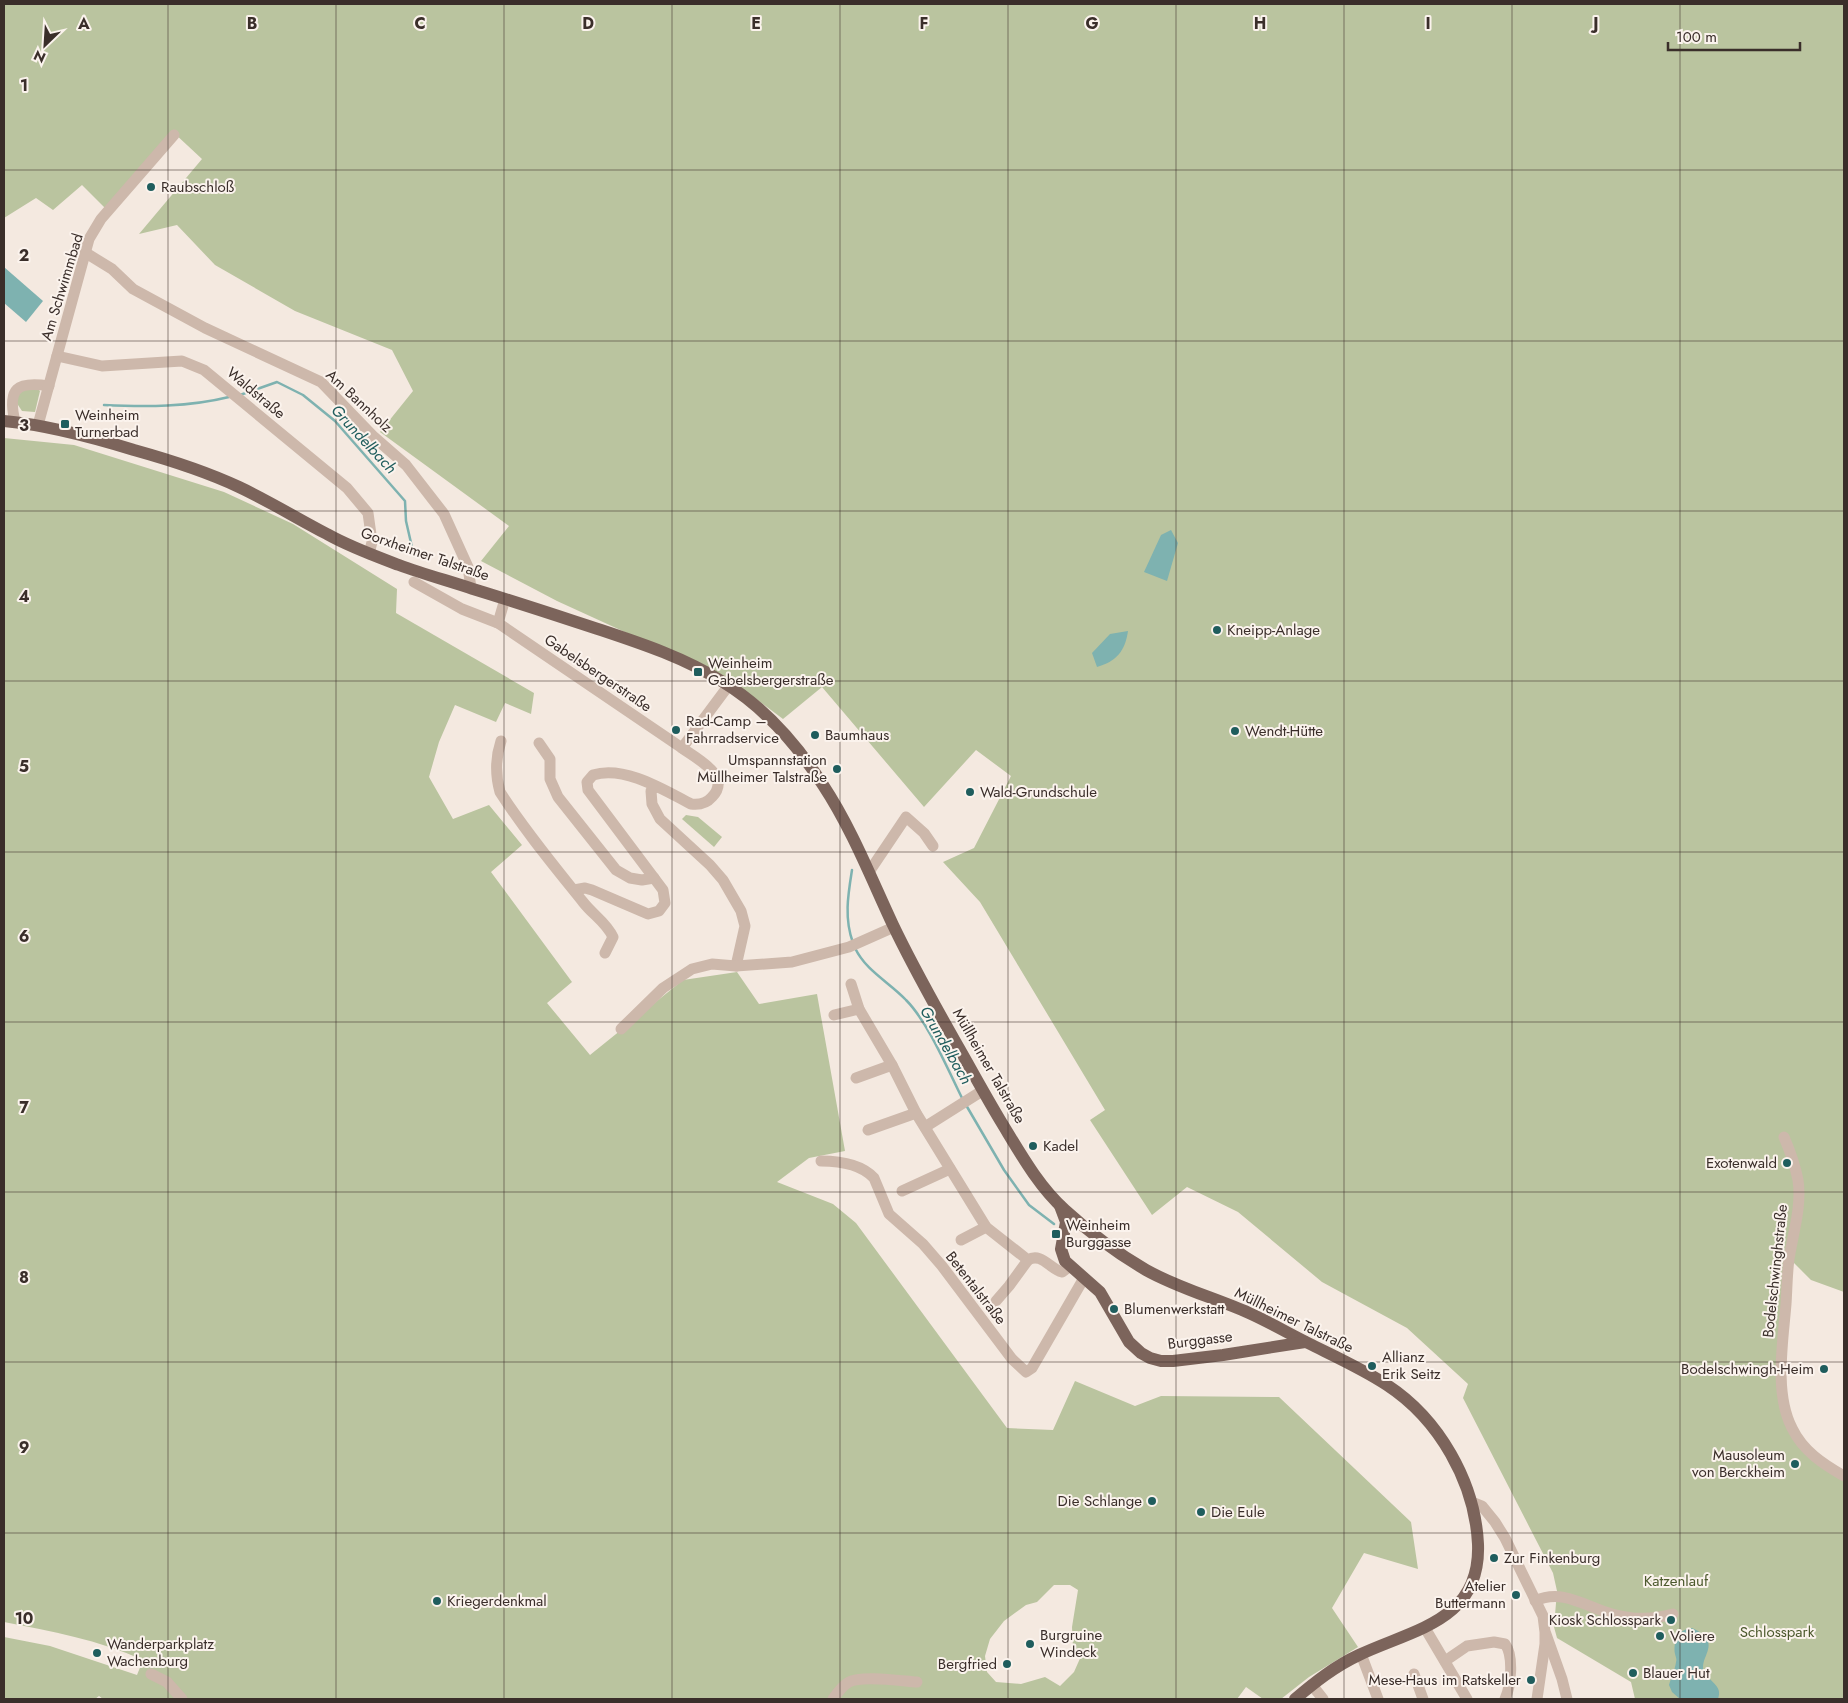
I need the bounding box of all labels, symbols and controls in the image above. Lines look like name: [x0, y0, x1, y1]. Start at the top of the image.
text: A: [77, 12, 90, 35]
text: B: [247, 12, 257, 35]
text: C: [414, 12, 426, 35]
text: D: [582, 12, 594, 35]
text: E: [751, 12, 761, 35]
text: F: [920, 12, 928, 35]
text: G: [1085, 12, 1099, 35]
text: H: [1254, 12, 1266, 35]
text: I: [1425, 12, 1431, 35]
text: J: [1590, 12, 1599, 35]
north arrow: [20, 20, 70, 70]
scale bar: [1668, 20, 1800, 52]
text: 100 m: [1676, 26, 1717, 48]
text: N: [30, 45, 49, 68]
text: 1: [20, 74, 28, 97]
place label: Raubschloß: [161, 176, 235, 198]
marker: Raubschloß: [145, 181, 157, 193]
street label: Am Schwimmbad: [35, 231, 89, 343]
text: 2: [19, 244, 29, 267]
street label: Waldstraße: [222, 362, 290, 424]
street label: Am Bannholz: [321, 364, 397, 438]
water label: Grundelbach: [326, 399, 402, 479]
place label: Weinheim Turnerbad: [75, 404, 139, 443]
text: 3: [19, 414, 29, 437]
marker: Weinheim Turnerbad: [59, 418, 71, 430]
street label: Gorxheimer Talstraße: [358, 522, 492, 586]
text: 4: [18, 585, 30, 608]
place label: Kneipp-Anlage: [1227, 619, 1320, 641]
marker: Kneipp-Anlage: [1211, 624, 1223, 636]
street label: Gabelsbergerstraße: [540, 629, 656, 717]
place label: Weinheim Gabelsbergerstraße: [708, 652, 834, 691]
marker: Weinheim Gabelsbergerstraße: [692, 666, 704, 678]
place label: Rad-Camp – Fahrradservice: [686, 710, 779, 749]
place label: Wendt-Hütte: [1245, 720, 1323, 742]
marker: Rad-Camp – Fahrradservice: [670, 724, 682, 736]
place label: Baumhaus: [825, 724, 889, 746]
marker: Wendt-Hütte: [1229, 725, 1241, 737]
marker: Baumhaus: [809, 729, 821, 741]
place label: Umspannstation Müllheimer Talstraße: [697, 749, 827, 788]
text: 5: [19, 755, 29, 778]
marker: Umspannstation Müllheimer Talstraße: [831, 763, 843, 775]
place label: Wald-Grundschule: [980, 781, 1097, 803]
marker: Wald-Grundschule: [964, 786, 976, 798]
text: 6: [19, 925, 29, 948]
water label: Grundelbach: [914, 1001, 978, 1089]
street label: Müllheimer Talstraße: [947, 1004, 1031, 1128]
text: 7: [19, 1096, 29, 1119]
place label: Kadel: [1043, 1135, 1078, 1157]
marker: Kadel: [1027, 1140, 1039, 1152]
place label: Exotenwald: [1706, 1152, 1777, 1174]
marker: Exotenwald: [1781, 1157, 1793, 1169]
street label: Bodelschwinghstraße: [1757, 1203, 1793, 1339]
place label: Weinheim Burggasse: [1066, 1214, 1132, 1253]
marker: Weinheim Burggasse: [1050, 1228, 1062, 1240]
street label: Betentalstraße: [940, 1247, 1012, 1330]
text: 8: [19, 1266, 29, 1289]
street label: Müllheimer Talstraße: [1231, 1282, 1357, 1358]
place label: Blumenwerkstatt: [1124, 1298, 1225, 1320]
marker: Blumenwerkstatt: [1108, 1303, 1120, 1315]
street label: Burggasse: [1166, 1325, 1234, 1355]
place label: Allianz Erik Seitz: [1382, 1346, 1441, 1385]
place label: Bodelschwingh-Heim: [1681, 1358, 1814, 1380]
marker: Allianz Erik Seitz: [1366, 1360, 1378, 1372]
marker: Bodelschwingh-Heim: [1818, 1363, 1830, 1375]
text: 9: [19, 1436, 29, 1459]
place label: Mausoleum von Berckheim: [1692, 1444, 1785, 1483]
marker: Mausoleum von Berckheim: [1789, 1458, 1801, 1470]
place label: Die Schlange: [1058, 1490, 1142, 1512]
marker: Die Schlange: [1146, 1495, 1158, 1507]
place label: Die Eule: [1211, 1501, 1265, 1523]
marker: Die Eule: [1195, 1506, 1207, 1518]
place label: Zur Finkenburg: [1504, 1547, 1600, 1569]
marker: Zur Finkenburg: [1488, 1552, 1500, 1564]
park label: Katzenlauf: [1644, 1570, 1709, 1592]
place label: Atelier Buttermann: [1435, 1575, 1507, 1614]
marker: Atelier Buttermann: [1510, 1589, 1522, 1601]
place label: Kriegerdenkmal: [447, 1590, 547, 1612]
marker: Kriegerdenkmal: [431, 1595, 443, 1607]
text: 10: [15, 1607, 33, 1630]
place label: Kiosk Schlosspark: [1549, 1609, 1661, 1631]
marker: Kiosk Schlosspark: [1665, 1614, 1677, 1626]
park label: Schlosspark: [1740, 1621, 1815, 1643]
place label: Burgruine Windeck: [1040, 1624, 1103, 1663]
place label: Voliere: [1670, 1625, 1715, 1647]
marker: Voliere: [1654, 1630, 1666, 1642]
place label: Wanderparkplatz Wachenburg: [107, 1633, 214, 1672]
marker: Burgruine Windeck: [1024, 1638, 1036, 1650]
marker: Wanderparkplatz Wachenburg: [91, 1647, 103, 1659]
place label: Bergfried: [938, 1653, 997, 1675]
marker: Bergfried: [1001, 1658, 1013, 1670]
place label: Blauer Hut: [1643, 1662, 1710, 1684]
marker: Blauer Hut: [1627, 1667, 1639, 1679]
place label: Mese-Haus im Ratskeller: [1369, 1669, 1522, 1691]
marker: Mese-Haus im Ratskeller: [1525, 1674, 1537, 1686]

